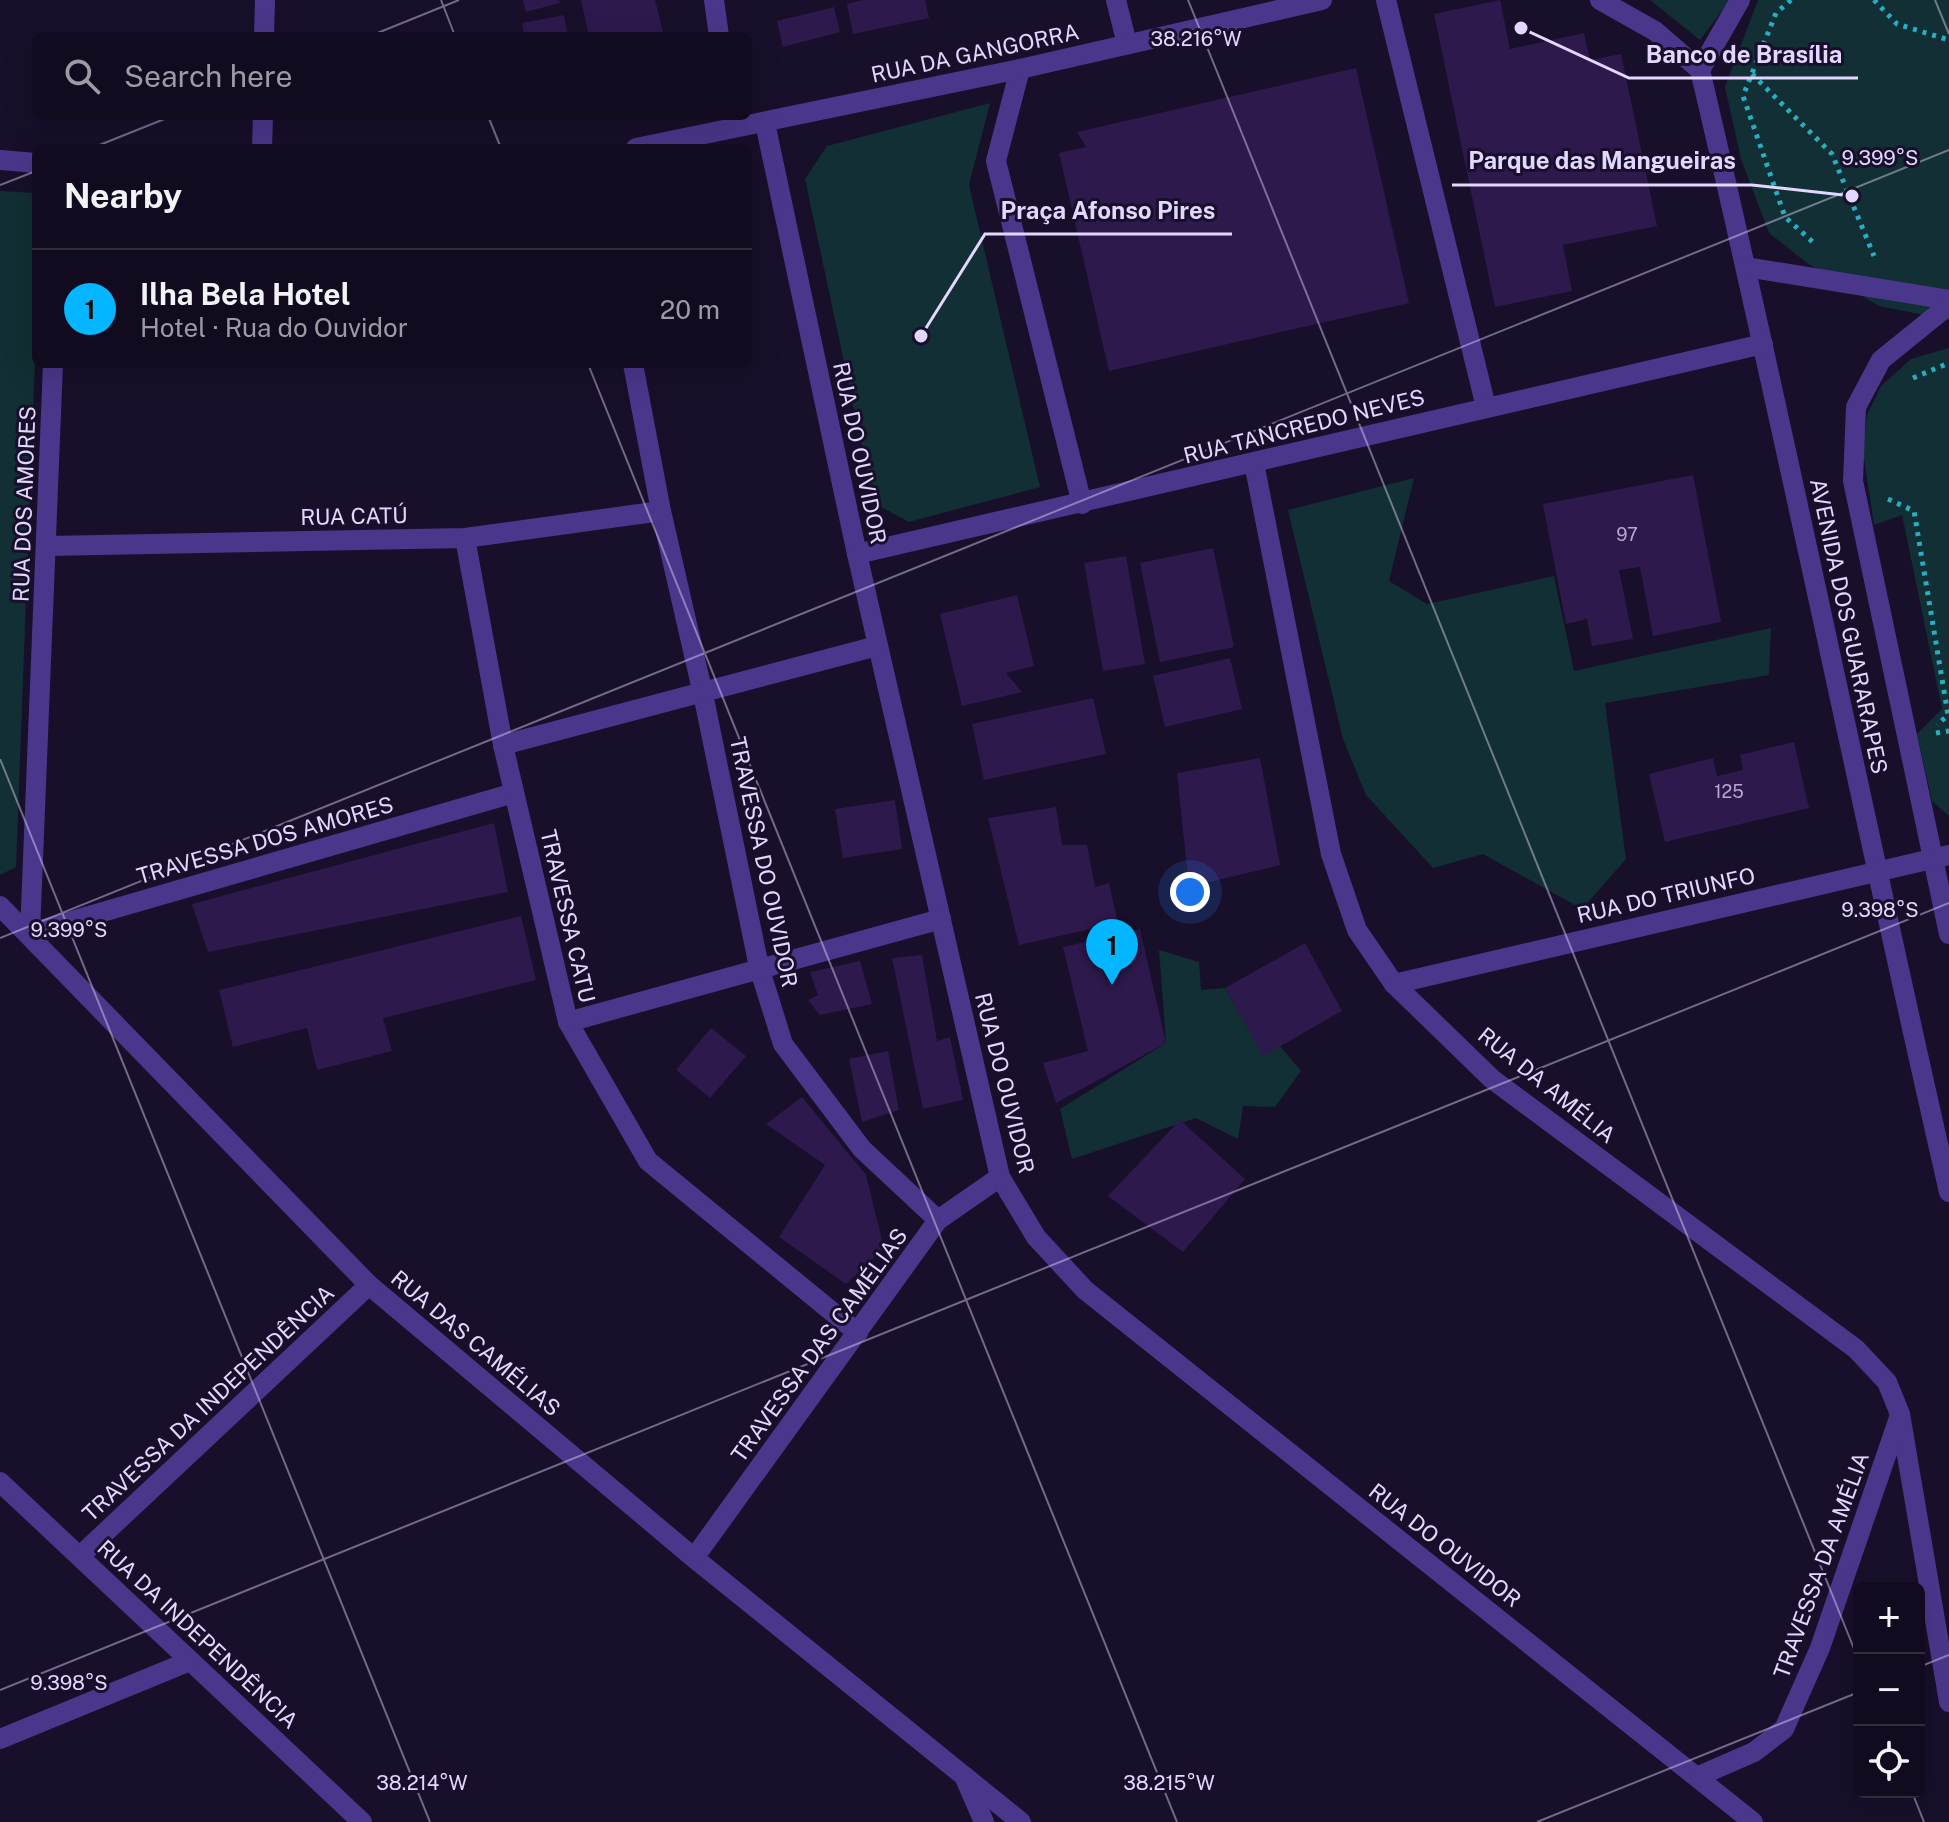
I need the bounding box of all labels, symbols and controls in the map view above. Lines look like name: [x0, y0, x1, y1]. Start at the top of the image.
street label: RUA DA GANGORRA: [869, 18, 1081, 88]
text: 38.216°W: [1150, 27, 1242, 51]
callout: Banco de Brasília: [1629, 30, 1858, 78]
search box: [32, 32, 752, 120]
text: Banco de Brasília: [1646, 40, 1842, 68]
icon: search: [60, 54, 104, 98]
text: Search here: [124, 58, 292, 94]
callout: Parque das Mangueiras: [1452, 137, 1752, 185]
text: Parque das Mangueiras: [1468, 146, 1736, 174]
text: 9.399°S: [1842, 146, 1918, 170]
text: Nearby: [64, 176, 182, 216]
callout: Praça Afonso Pires: [985, 186, 1232, 234]
text: Praça Afonso Pires: [1001, 196, 1215, 225]
text: Ilha Bela Hotel: [140, 276, 351, 312]
text: 1: [84, 294, 96, 325]
text: 20 m: [660, 294, 720, 325]
text: Hotel · Rua do Ouvidor: [140, 312, 408, 343]
street label: RUA DO OUVIDOR: [828, 360, 892, 546]
street label: RUA TANCREDO NEVES: [1181, 383, 1427, 469]
street label: RUA DOS AMORES: [8, 406, 40, 602]
street label: AVENIDA DOS GUARARAPES: [1805, 476, 1893, 776]
street label: RUA CATÚ: [300, 501, 408, 530]
house number: 97: [1616, 524, 1638, 545]
street label: TRAVESSA DO OUVIDOR: [725, 734, 803, 990]
house number: 125: [1714, 781, 1744, 802]
street label: TRAVESSA DOS AMORES: [134, 791, 396, 889]
street label: TRAVESSA CATU: [535, 827, 601, 1005]
street label: RUA DO TRIUNFO: [1574, 862, 1758, 928]
your location: [1170, 872, 1210, 912]
text: 9.398°S: [1841, 898, 1919, 922]
text: 9.399°S: [31, 918, 107, 942]
pin: 1: [1086, 919, 1138, 985]
street label: RUA DO OUVIDOR: [970, 990, 1040, 1176]
street label: RUA DA AMÉLIA: [1473, 1022, 1621, 1148]
street label: TRAVESSA DAS CAMÉLIAS: [725, 1223, 913, 1467]
street label: RUA DAS CAMÉLIAS: [386, 1265, 566, 1421]
street label: TRAVESSA DA INDEPENDÊNCIA: [77, 1279, 339, 1527]
street label: TRAVESSA DA AMÉLIA: [1768, 1448, 1874, 1682]
street label: RUA DO OUVIDOR: [1364, 1478, 1526, 1612]
street label: RUA DA INDEPENDÊNCIA: [92, 1534, 304, 1734]
map controls: [1853, 1582, 1925, 1798]
button: +: [1853, 1582, 1925, 1654]
button: −: [1853, 1654, 1925, 1726]
text: 9.398°S: [30, 1671, 108, 1695]
button: locate: [1853, 1726, 1925, 1798]
text: 38.214°W: [376, 1771, 468, 1795]
text: 38.215°W: [1123, 1771, 1215, 1795]

